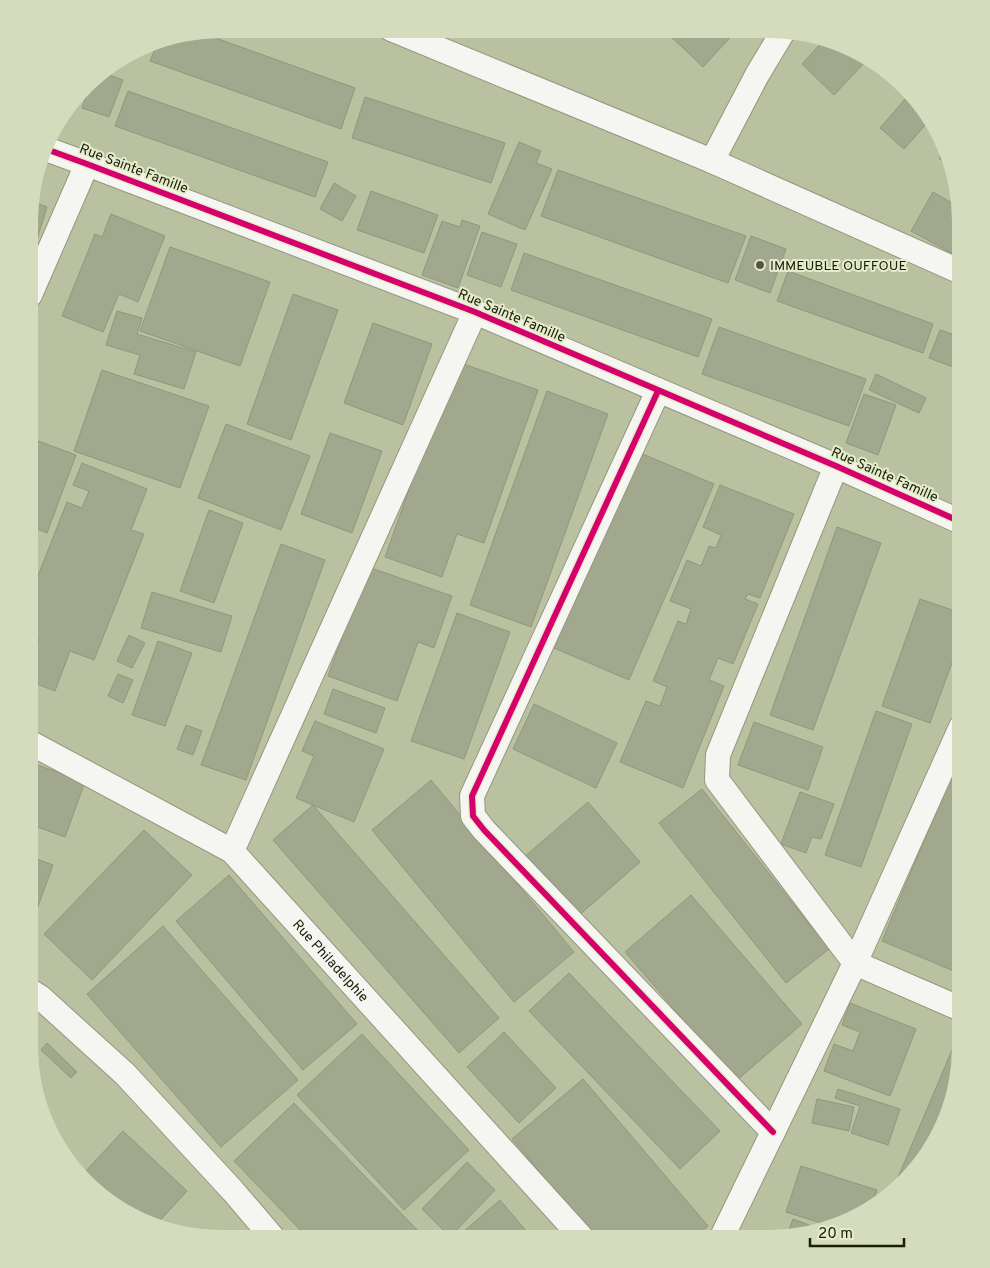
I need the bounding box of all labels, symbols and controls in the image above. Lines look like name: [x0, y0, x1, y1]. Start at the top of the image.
street label: Rue Sainte Famille: [77, 141, 190, 198]
place label: IMMEUBLE OUFFOUE: [770, 258, 907, 275]
marker: IMMEUBLE OUFFOUE: [754, 259, 766, 271]
street label: Rue Sainte Famille: [455, 286, 568, 347]
street label: Rue Sainte Famille: [828, 444, 940, 507]
street label: Rue Philadelphie: [288, 917, 372, 1006]
scale bar: [810, 1216, 904, 1248]
text: 20 m: [818, 1225, 853, 1244]

